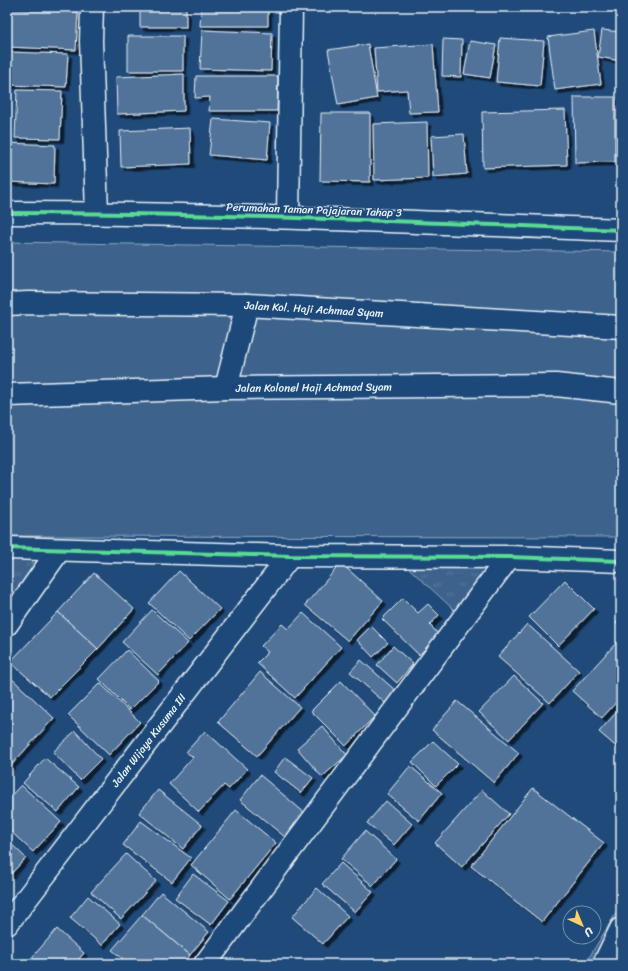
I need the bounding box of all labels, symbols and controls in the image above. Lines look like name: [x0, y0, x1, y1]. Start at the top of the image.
street label: Perumahan Taman Pajajaran Tahap 3: [226, 197, 402, 223]
street label: Jalan Kol. Haji Achmad Syam: [243, 295, 385, 323]
street label: Jalan Kolonel Haji Achmad Syam: [235, 377, 392, 397]
street label: Jalan Wijaya Kusuma III: [105, 689, 191, 792]
north arrow: [562, 905, 602, 945]
text: U: [579, 922, 598, 942]

